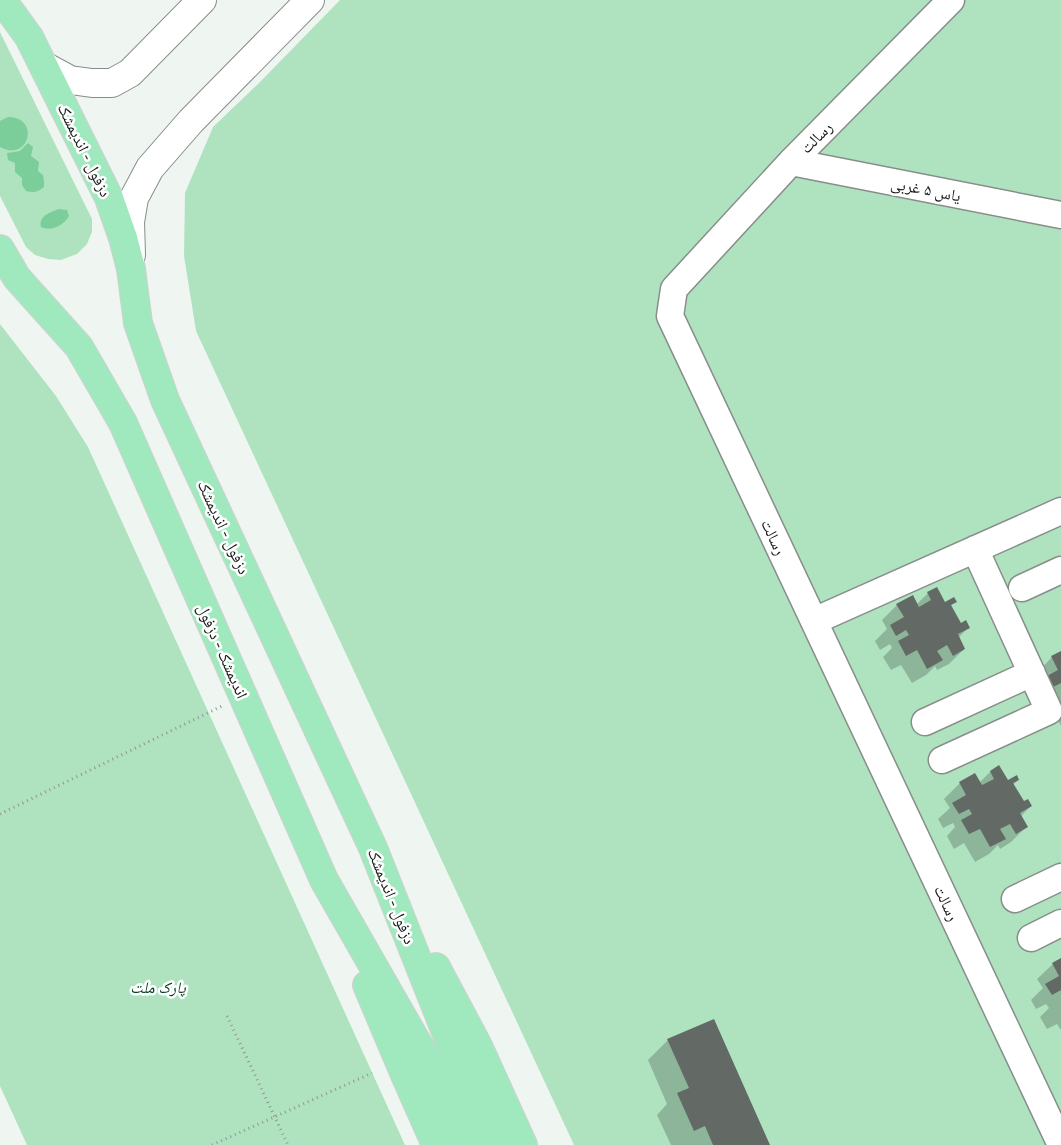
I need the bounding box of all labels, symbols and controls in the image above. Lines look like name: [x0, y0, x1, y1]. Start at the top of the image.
street label: دزفول - اندیمشک: [51, 100, 117, 201]
street label: رسالت: [795, 116, 838, 159]
street label: یاس ۵ غربی: [889, 171, 963, 209]
street label: دزفول - اندیمشک: [191, 476, 255, 578]
street label: رسالت: [754, 515, 792, 559]
street label: اندیمشک - دزفول: [190, 600, 254, 703]
street label: دزفول - اندیمشک: [361, 845, 421, 948]
street label: رسالت: [927, 881, 965, 925]
park label: پارک ملت: [130, 976, 186, 1000]

